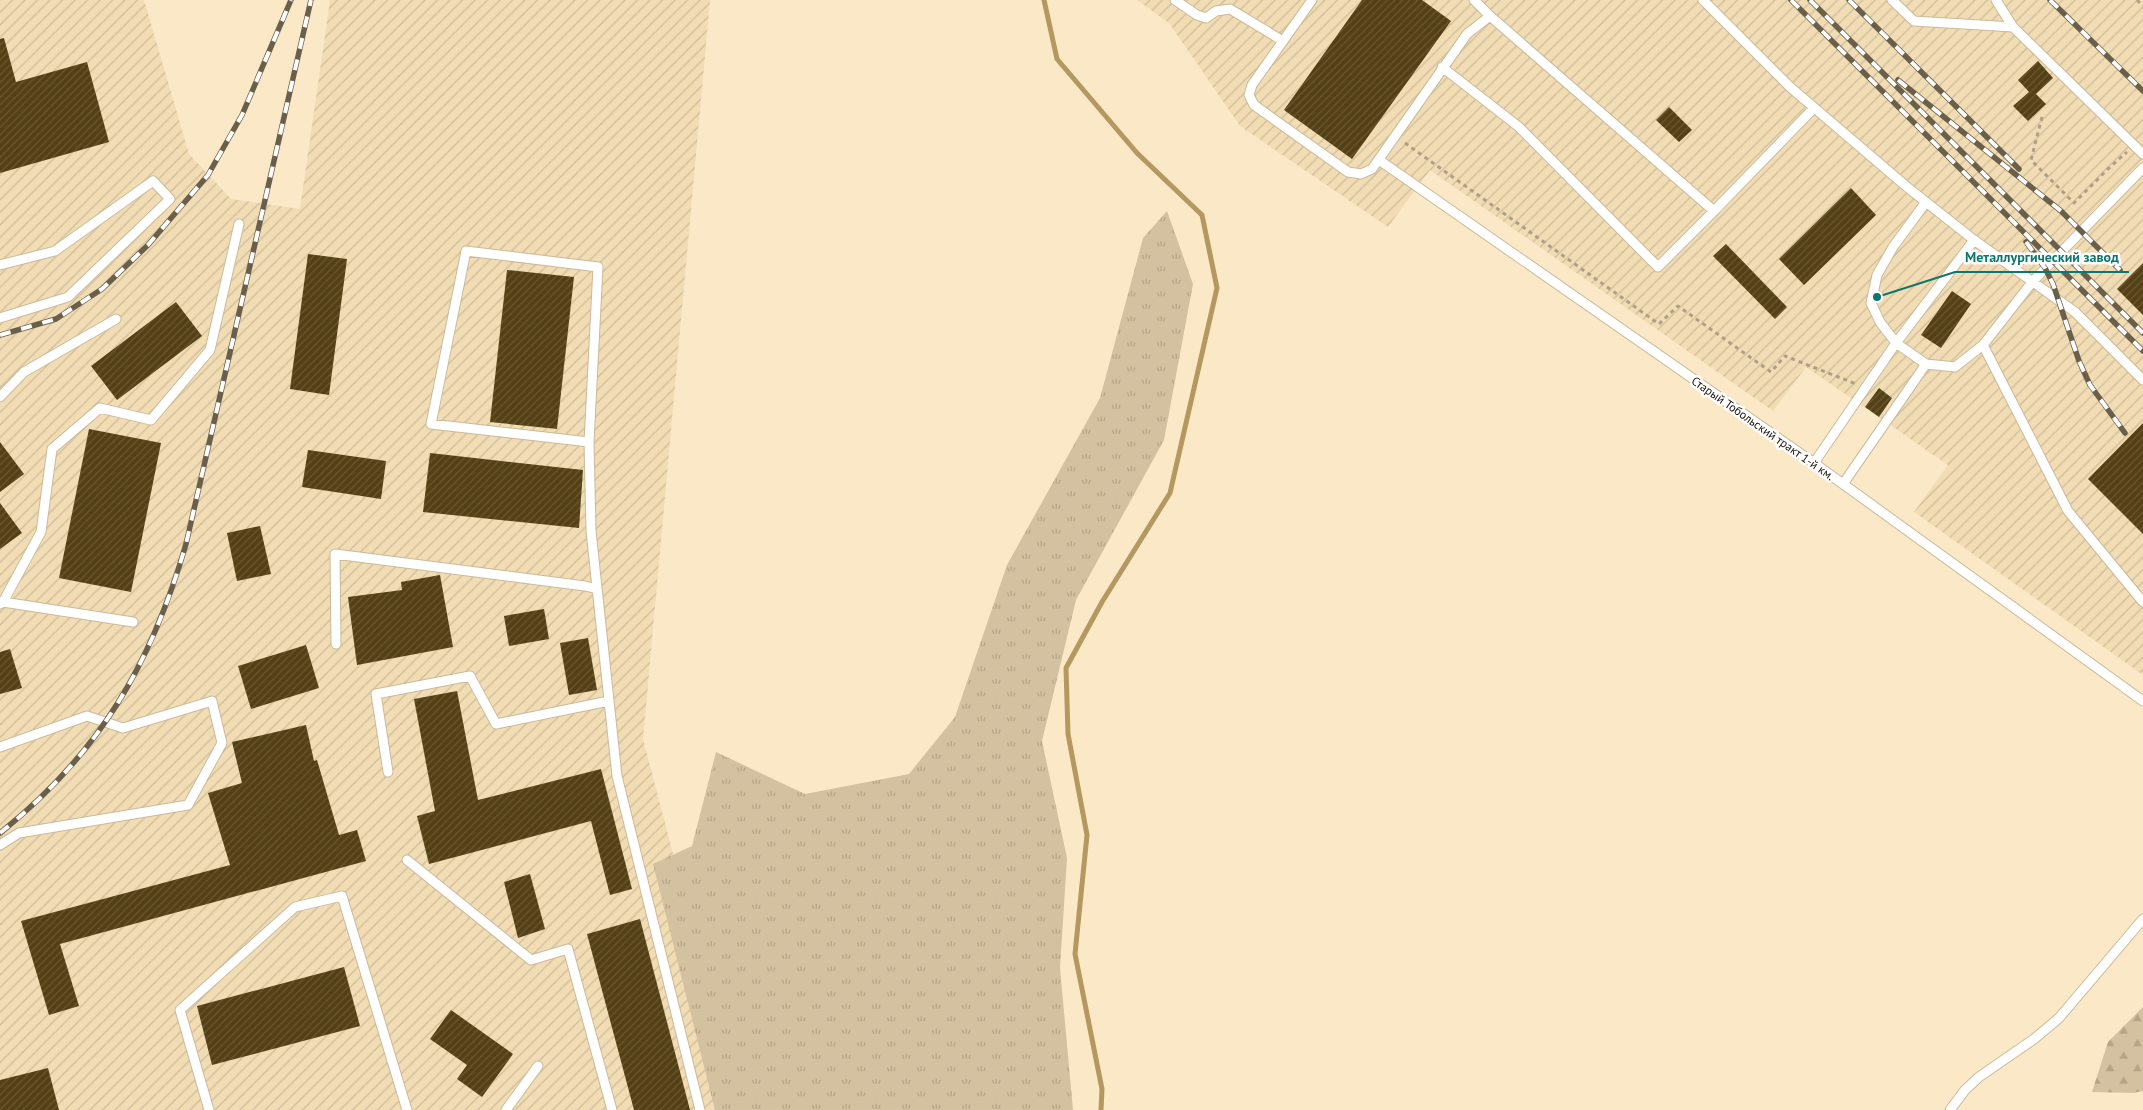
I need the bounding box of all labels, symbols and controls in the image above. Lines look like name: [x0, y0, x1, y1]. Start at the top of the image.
callout: Металлургический завод: [1955, 243, 2129, 272]
text: Металлургический завод: [1965, 248, 2119, 266]
street label: Старый Тобольский тракт 1-й км.: [1689, 373, 1837, 483]

